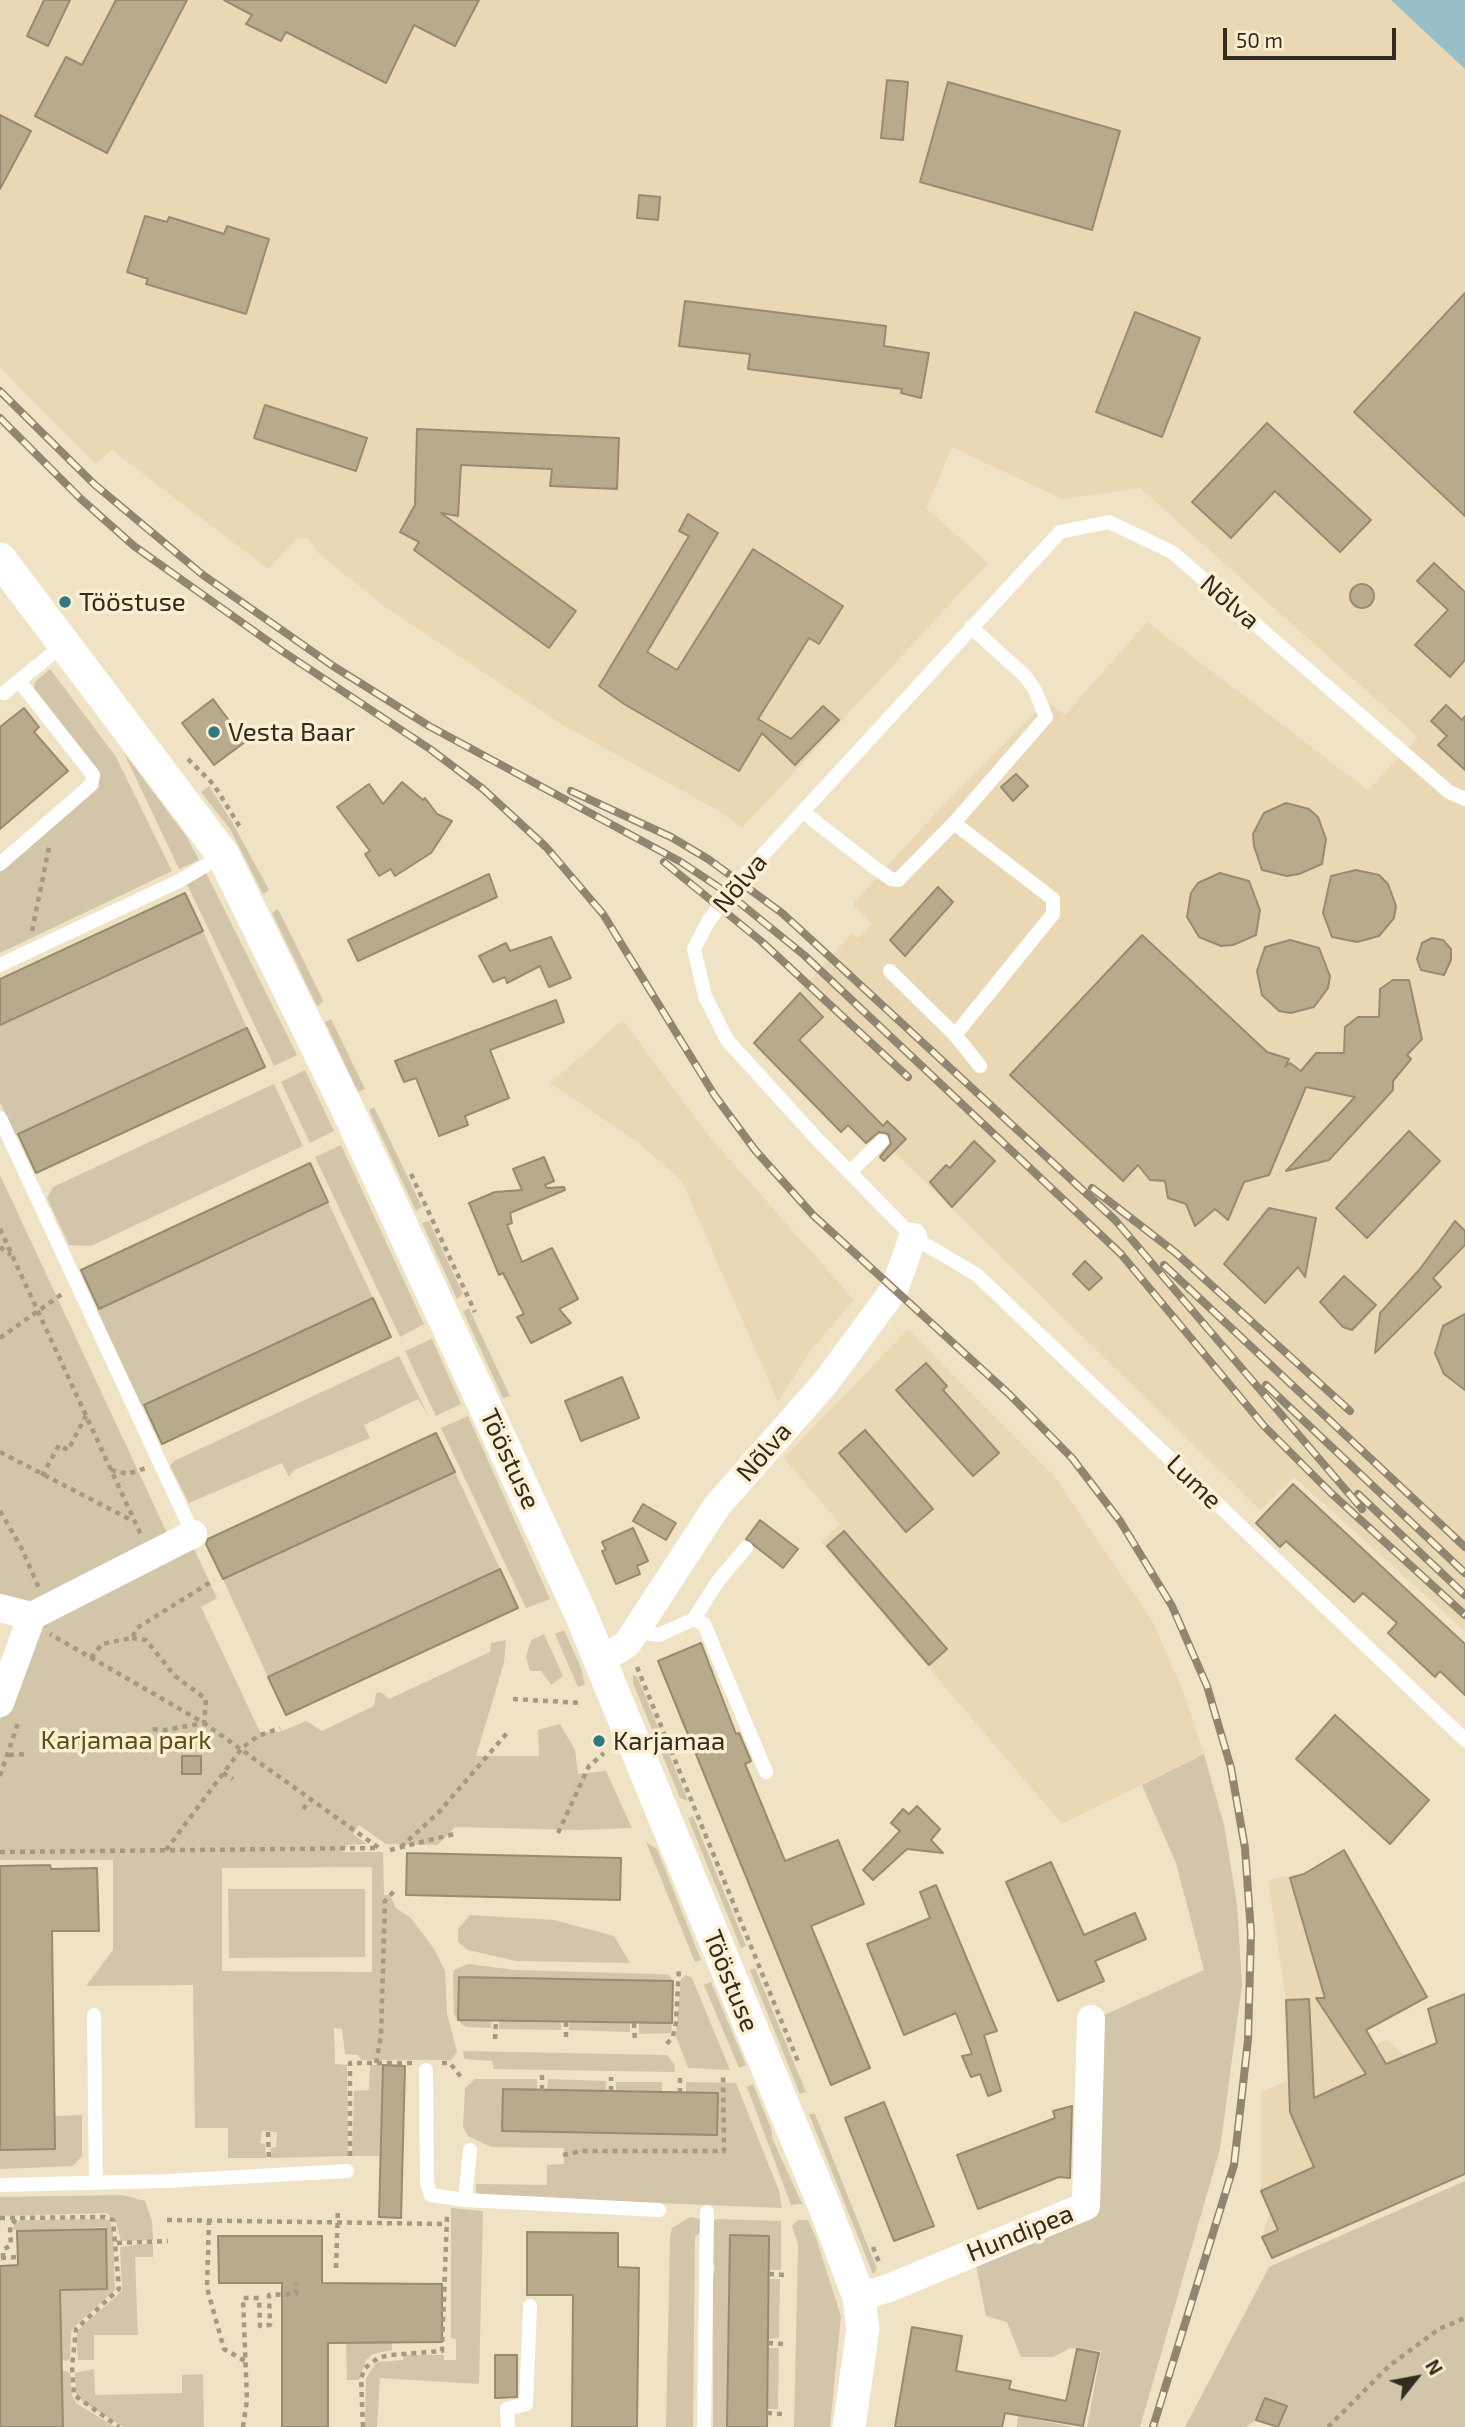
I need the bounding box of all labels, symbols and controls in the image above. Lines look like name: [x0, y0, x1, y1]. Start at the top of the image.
scale bar: [1227, 14, 1400, 58]
text: 50 m: [1236, 27, 1283, 52]
street label: Nõlva: [1194, 568, 1266, 636]
place label: Tööstuse: [79, 586, 186, 618]
marker: Tööstuse: [57, 594, 73, 610]
place label: Vesta Baar: [228, 716, 355, 748]
marker: Vesta Baar: [206, 724, 222, 740]
street label: Nõlva: [706, 847, 774, 919]
street label: Tööstuse: [473, 1404, 547, 1514]
street label: Nõlva: [730, 1416, 798, 1488]
street label: Lume: [1160, 1448, 1228, 1516]
park label: Karjamaa park: [41, 1724, 211, 1756]
place label: Karjamaa: [613, 1725, 725, 1757]
marker: Karjamaa: [591, 1733, 607, 1749]
street label: Tööstuse: [697, 1926, 765, 2036]
street label: Hundipea: [962, 2198, 1078, 2268]
north arrow: [1381, 2343, 1451, 2413]
text: N: [1421, 2355, 1448, 2379]

